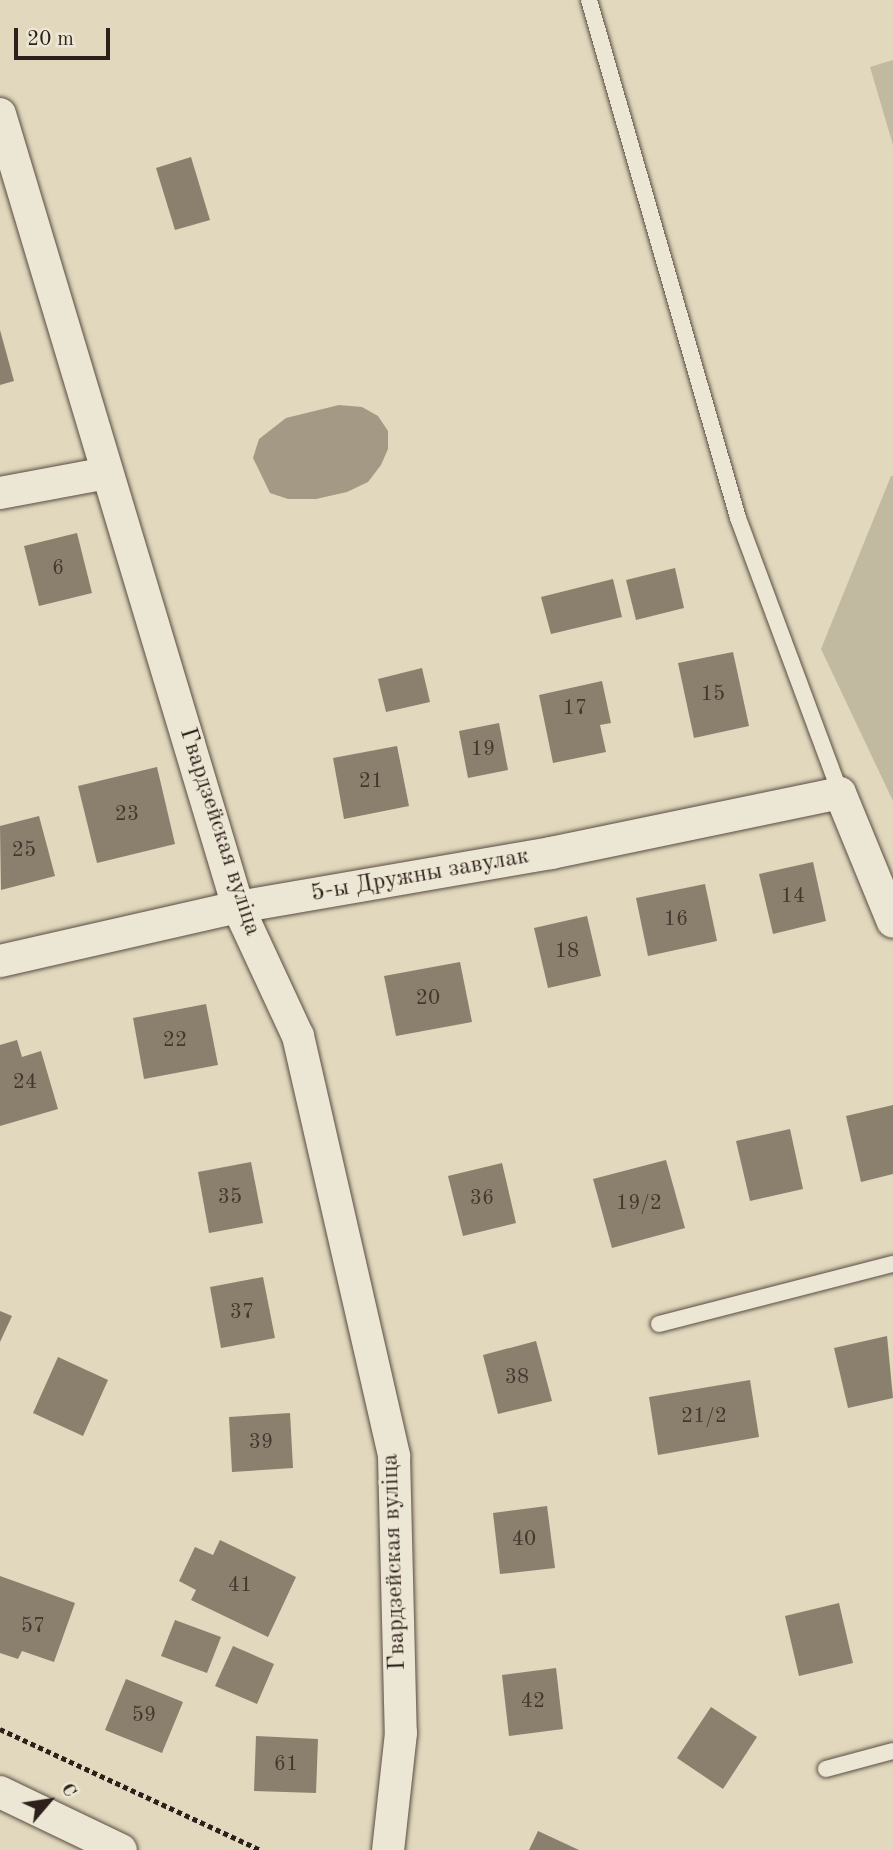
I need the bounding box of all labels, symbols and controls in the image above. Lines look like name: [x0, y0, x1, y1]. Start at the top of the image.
scale bar: [18, 14, 114, 58]
text: 20 m: [27, 29, 74, 50]
house number: 6: [52, 556, 64, 582]
house number: 15: [701, 682, 725, 708]
house number: 17: [563, 696, 587, 722]
street label: Гвардзейская вуліца: [172, 724, 266, 940]
house number: 19: [471, 737, 495, 763]
house number: 21: [359, 769, 383, 795]
house number: 23: [115, 802, 139, 828]
house number: 25: [12, 838, 36, 864]
street label: 5-ы Дружны завулак: [309, 843, 531, 909]
house number: 14: [781, 884, 805, 910]
house number: 16: [664, 907, 688, 933]
house number: 18: [555, 939, 579, 965]
house number: 20: [416, 986, 440, 1012]
house number: 22: [163, 1028, 187, 1054]
house number: 24: [13, 1070, 37, 1096]
house number: 35: [218, 1185, 242, 1211]
house number: 36: [470, 1186, 494, 1212]
house number: 19/2: [616, 1191, 662, 1217]
house number: 37: [230, 1300, 254, 1326]
house number: 38: [505, 1365, 529, 1391]
house number: 21/2: [681, 1404, 727, 1430]
house number: 39: [249, 1430, 273, 1456]
street label: Гвардзейская вуліца: [377, 1453, 413, 1671]
house number: 40: [512, 1527, 536, 1553]
house number: 41: [228, 1573, 252, 1599]
house number: 57: [21, 1614, 45, 1640]
house number: 42: [521, 1689, 545, 1715]
house number: 59: [132, 1703, 156, 1729]
house number: 61: [274, 1752, 298, 1778]
north arrow: [14, 1766, 84, 1836]
text: С: [56, 1780, 79, 1801]

